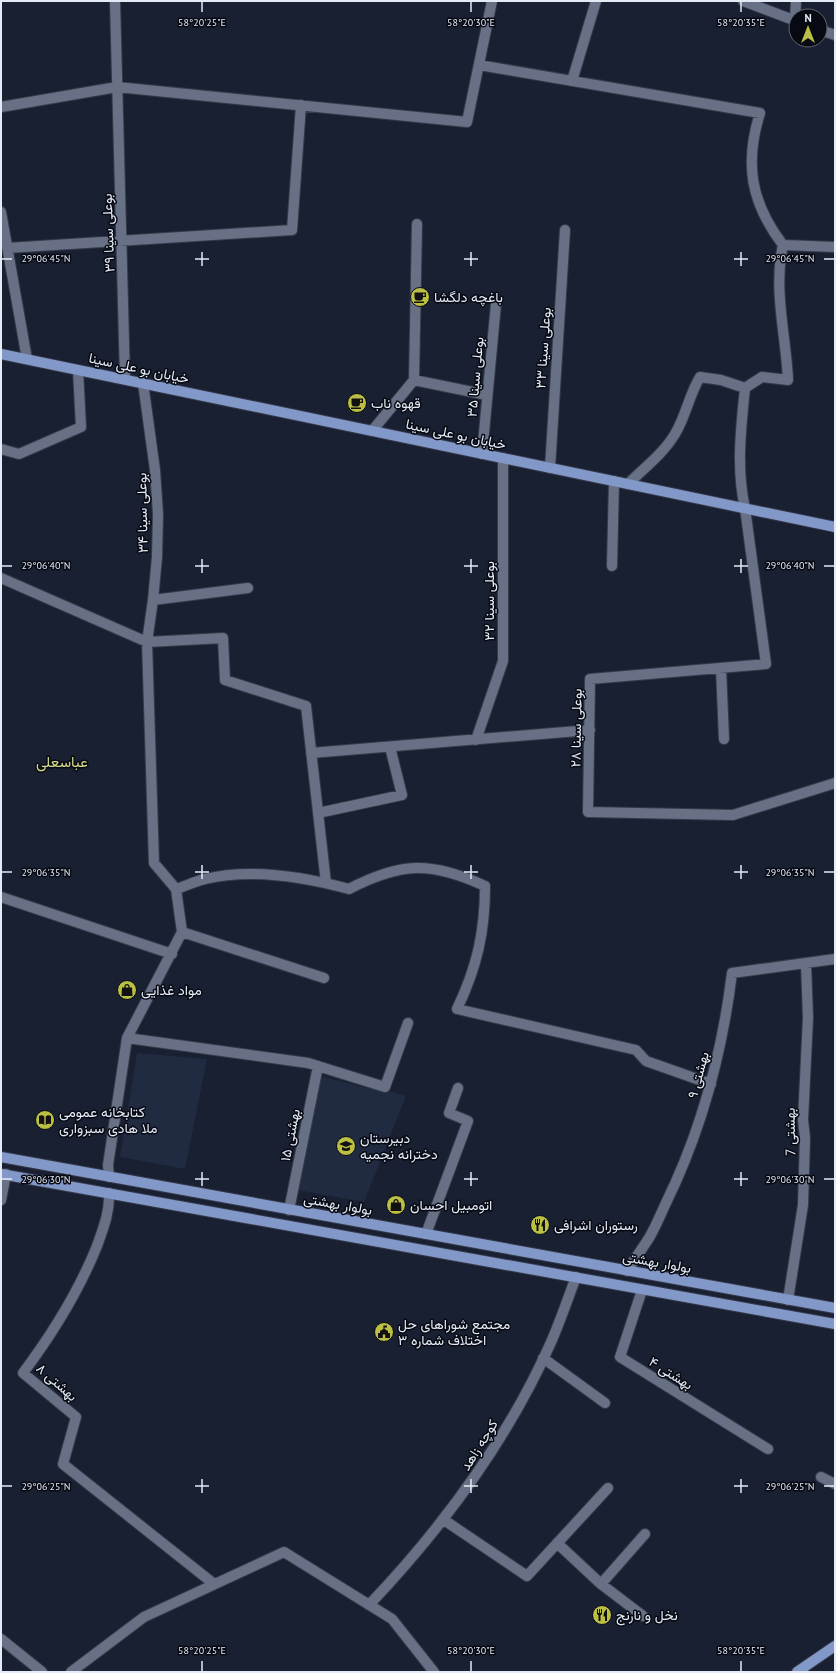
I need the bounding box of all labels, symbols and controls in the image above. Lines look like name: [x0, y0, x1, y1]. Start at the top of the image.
north arrow: [788, 8, 828, 48]
text: N: [804, 11, 812, 25]
text: 58°20'25"E: [178, 16, 226, 29]
text: 58°20'30"E: [447, 16, 495, 29]
text: 58°20'35"E: [717, 16, 765, 29]
street label: بوعلی سینا ۳۹: [98, 193, 118, 273]
text: 29°06'45"N: [21, 252, 71, 265]
text: 29°06'45"N: [765, 252, 815, 265]
cafe icon: باغچه دلگشا: [409, 286, 431, 308]
place label: باغچه دلگشا: [434, 288, 503, 307]
street label: بوعلی سینا ۳۳: [531, 307, 555, 389]
street label: بوعلی سینا ۳۵: [463, 336, 487, 418]
street label: خیابان بو علی سینا: [87, 349, 191, 387]
cafe icon: قهوه ناب: [346, 392, 368, 414]
place label: قهوه ناب: [371, 394, 421, 412]
street label: خیابان بو علی سینا: [404, 415, 508, 453]
street label: بوعلی سینا ۳۴: [132, 473, 152, 553]
text: 29°06'40"N: [21, 559, 71, 572]
text: 29°06'40"N: [765, 559, 815, 572]
street label: بوعلی سینا ۳۲: [480, 561, 498, 641]
street label: بوعلی سینا ۲۸: [566, 688, 586, 768]
district label: عباسعلی: [36, 752, 88, 772]
text: 29°06'35"N: [21, 866, 71, 879]
text: 29°06'35"N: [765, 866, 815, 879]
shop icon: مواد غذایی: [116, 979, 138, 1001]
place label: مواد غذایی: [141, 981, 202, 999]
street label: بهشتی ۹: [683, 1050, 713, 1100]
place label: کتابخانه عمومی ملا هادی سبزواری: [59, 1103, 158, 1137]
street label: بهشتی ۱۵: [276, 1107, 304, 1163]
street label: بهشتی 7: [781, 1108, 799, 1156]
library icon: کتابخانه عمومی ملا هادی سبزواری: [34, 1109, 56, 1131]
place label: دبیرستان دخترانه نجمیه: [360, 1129, 438, 1163]
school or university icon: دبیرستان دخترانه نجمیه: [335, 1135, 357, 1157]
text: 29°06'30"N: [21, 1173, 71, 1186]
text: 29°06'30"N: [765, 1173, 815, 1186]
street label: بولوار بهشتی: [302, 1189, 374, 1219]
shop icon: اتومبیل احسان: [385, 1194, 407, 1216]
place label: اتومبیل احسان: [410, 1196, 492, 1214]
restaurant icon: رستوران اشرافی: [529, 1214, 551, 1236]
place label: رستوران اشرافی: [554, 1216, 638, 1234]
street label: بولوار بهشتی: [621, 1247, 693, 1277]
place label: مجتمع شوراهای حل اختلاف شماره ۳: [398, 1315, 510, 1349]
public building icon: مجتمع شوراهای حل اختلاف شماره ۳: [373, 1321, 395, 1343]
street label: بهشتی ۴: [646, 1352, 696, 1394]
street label: بهشتی ۸: [33, 1359, 81, 1405]
street label: کوچه زاهد: [456, 1416, 503, 1475]
text: 29°06'25"N: [21, 1480, 71, 1493]
text: 29°06'25"N: [765, 1480, 815, 1493]
restaurant icon: نخل و نارنج: [591, 1604, 613, 1626]
place label: نخل و نارنج: [616, 1606, 678, 1626]
text: 58°20'25"E: [178, 1644, 226, 1657]
text: 58°20'30"E: [447, 1644, 495, 1657]
text: 58°20'35"E: [717, 1644, 765, 1657]

